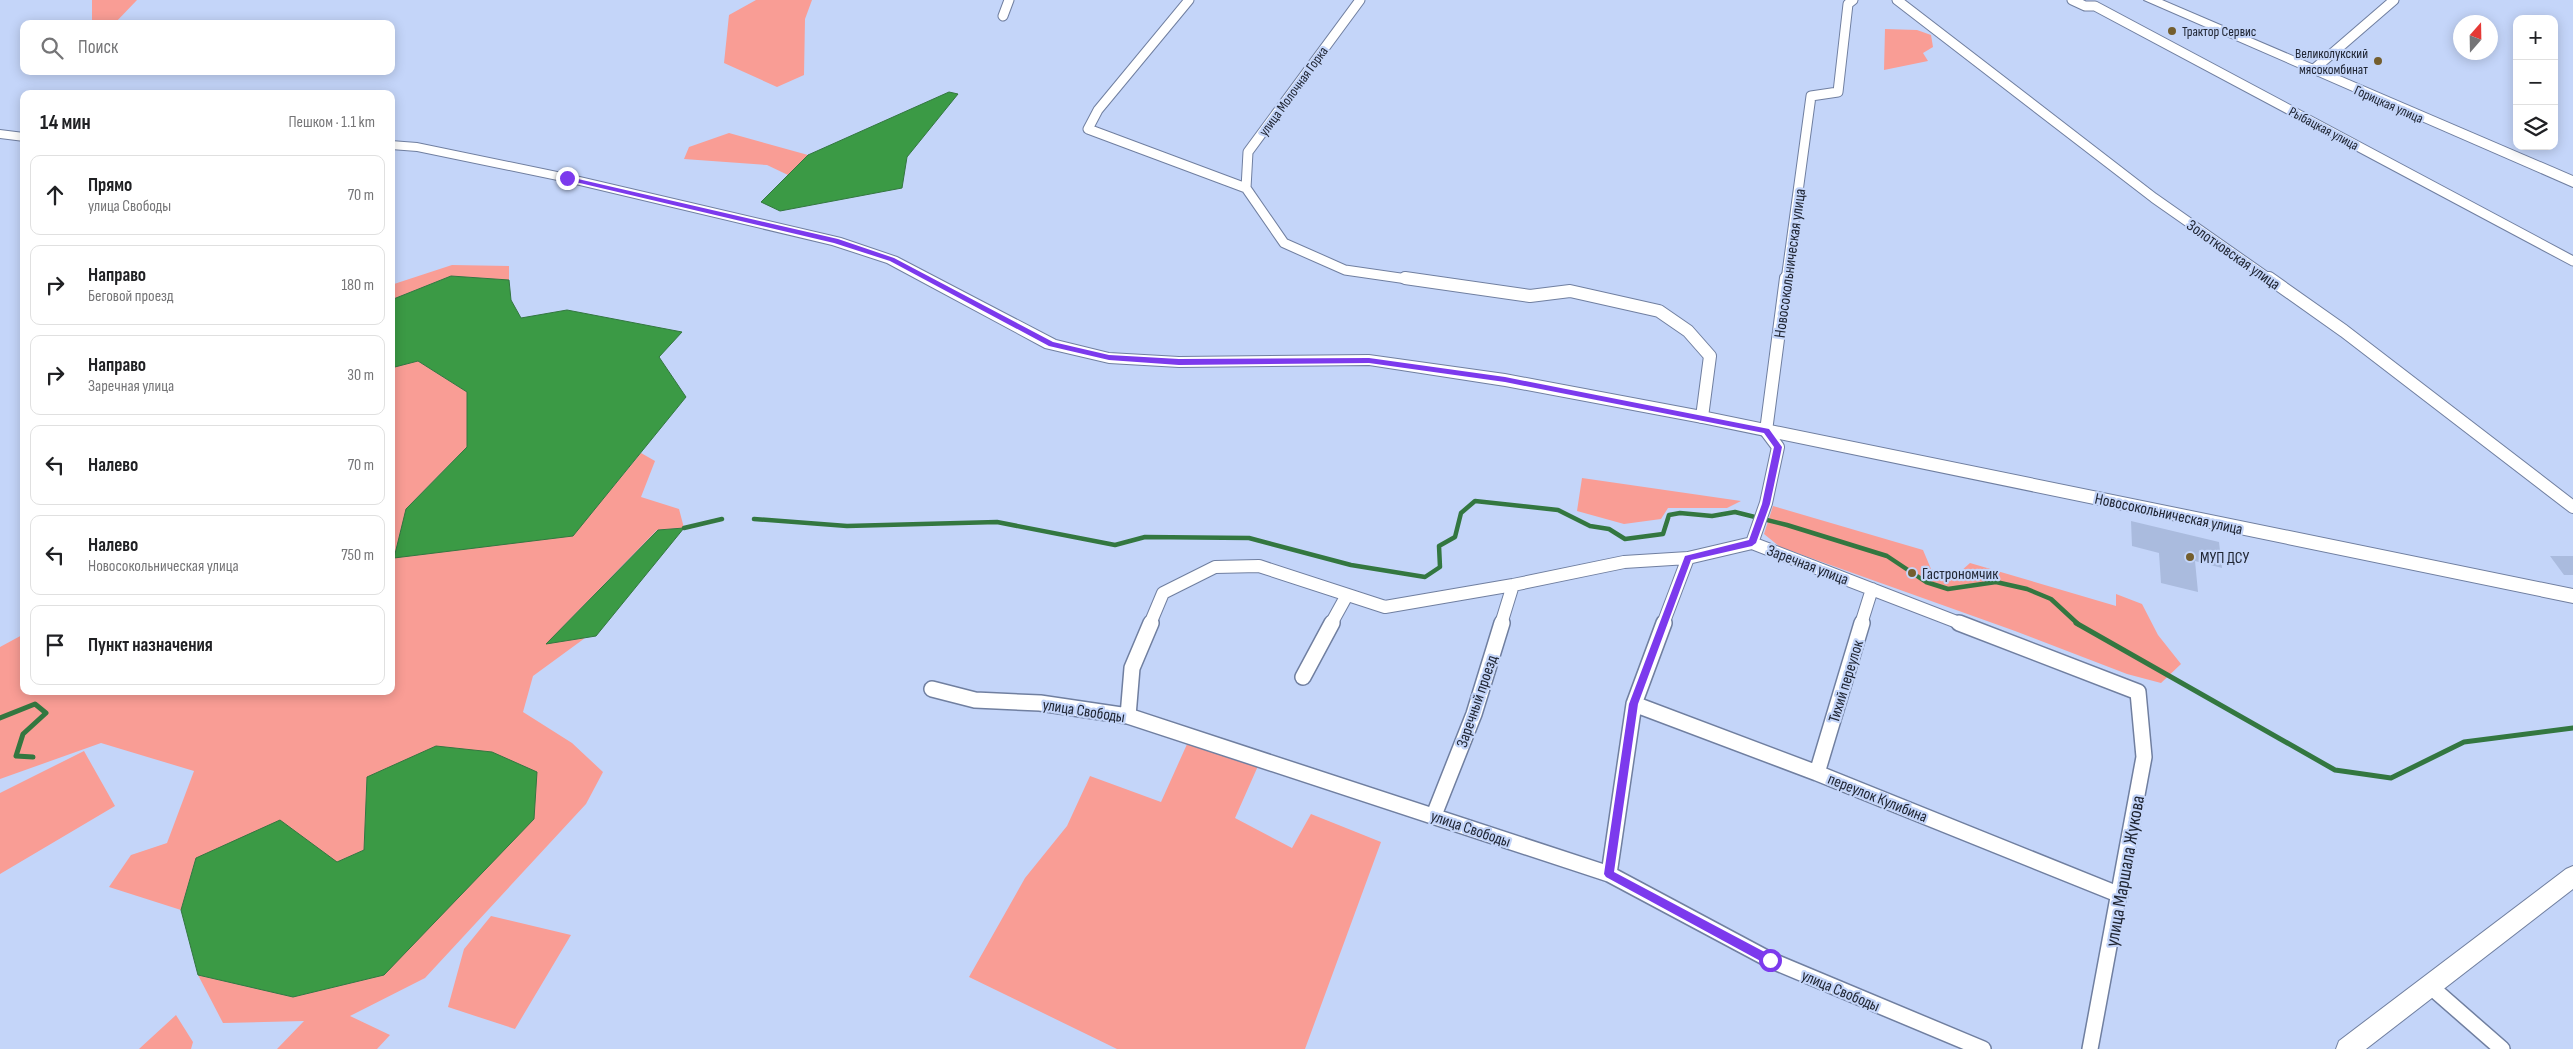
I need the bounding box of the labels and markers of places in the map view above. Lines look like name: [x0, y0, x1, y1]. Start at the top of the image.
place label: Трактор Сервис: [2182, 23, 2256, 40]
marker: Трактор Сервис: [2166, 25, 2178, 37]
place label: Великолукский мясокомбинат: [2295, 45, 2368, 78]
marker: Великолукский мясокомбинат: [2372, 55, 2384, 67]
place label: МУП ДСУ: [2200, 549, 2249, 568]
marker: МУП ДСУ: [2184, 551, 2196, 563]
place label: Гастрономчик: [1922, 565, 1999, 584]
marker: Гастрономчик: [1906, 567, 1918, 579]

